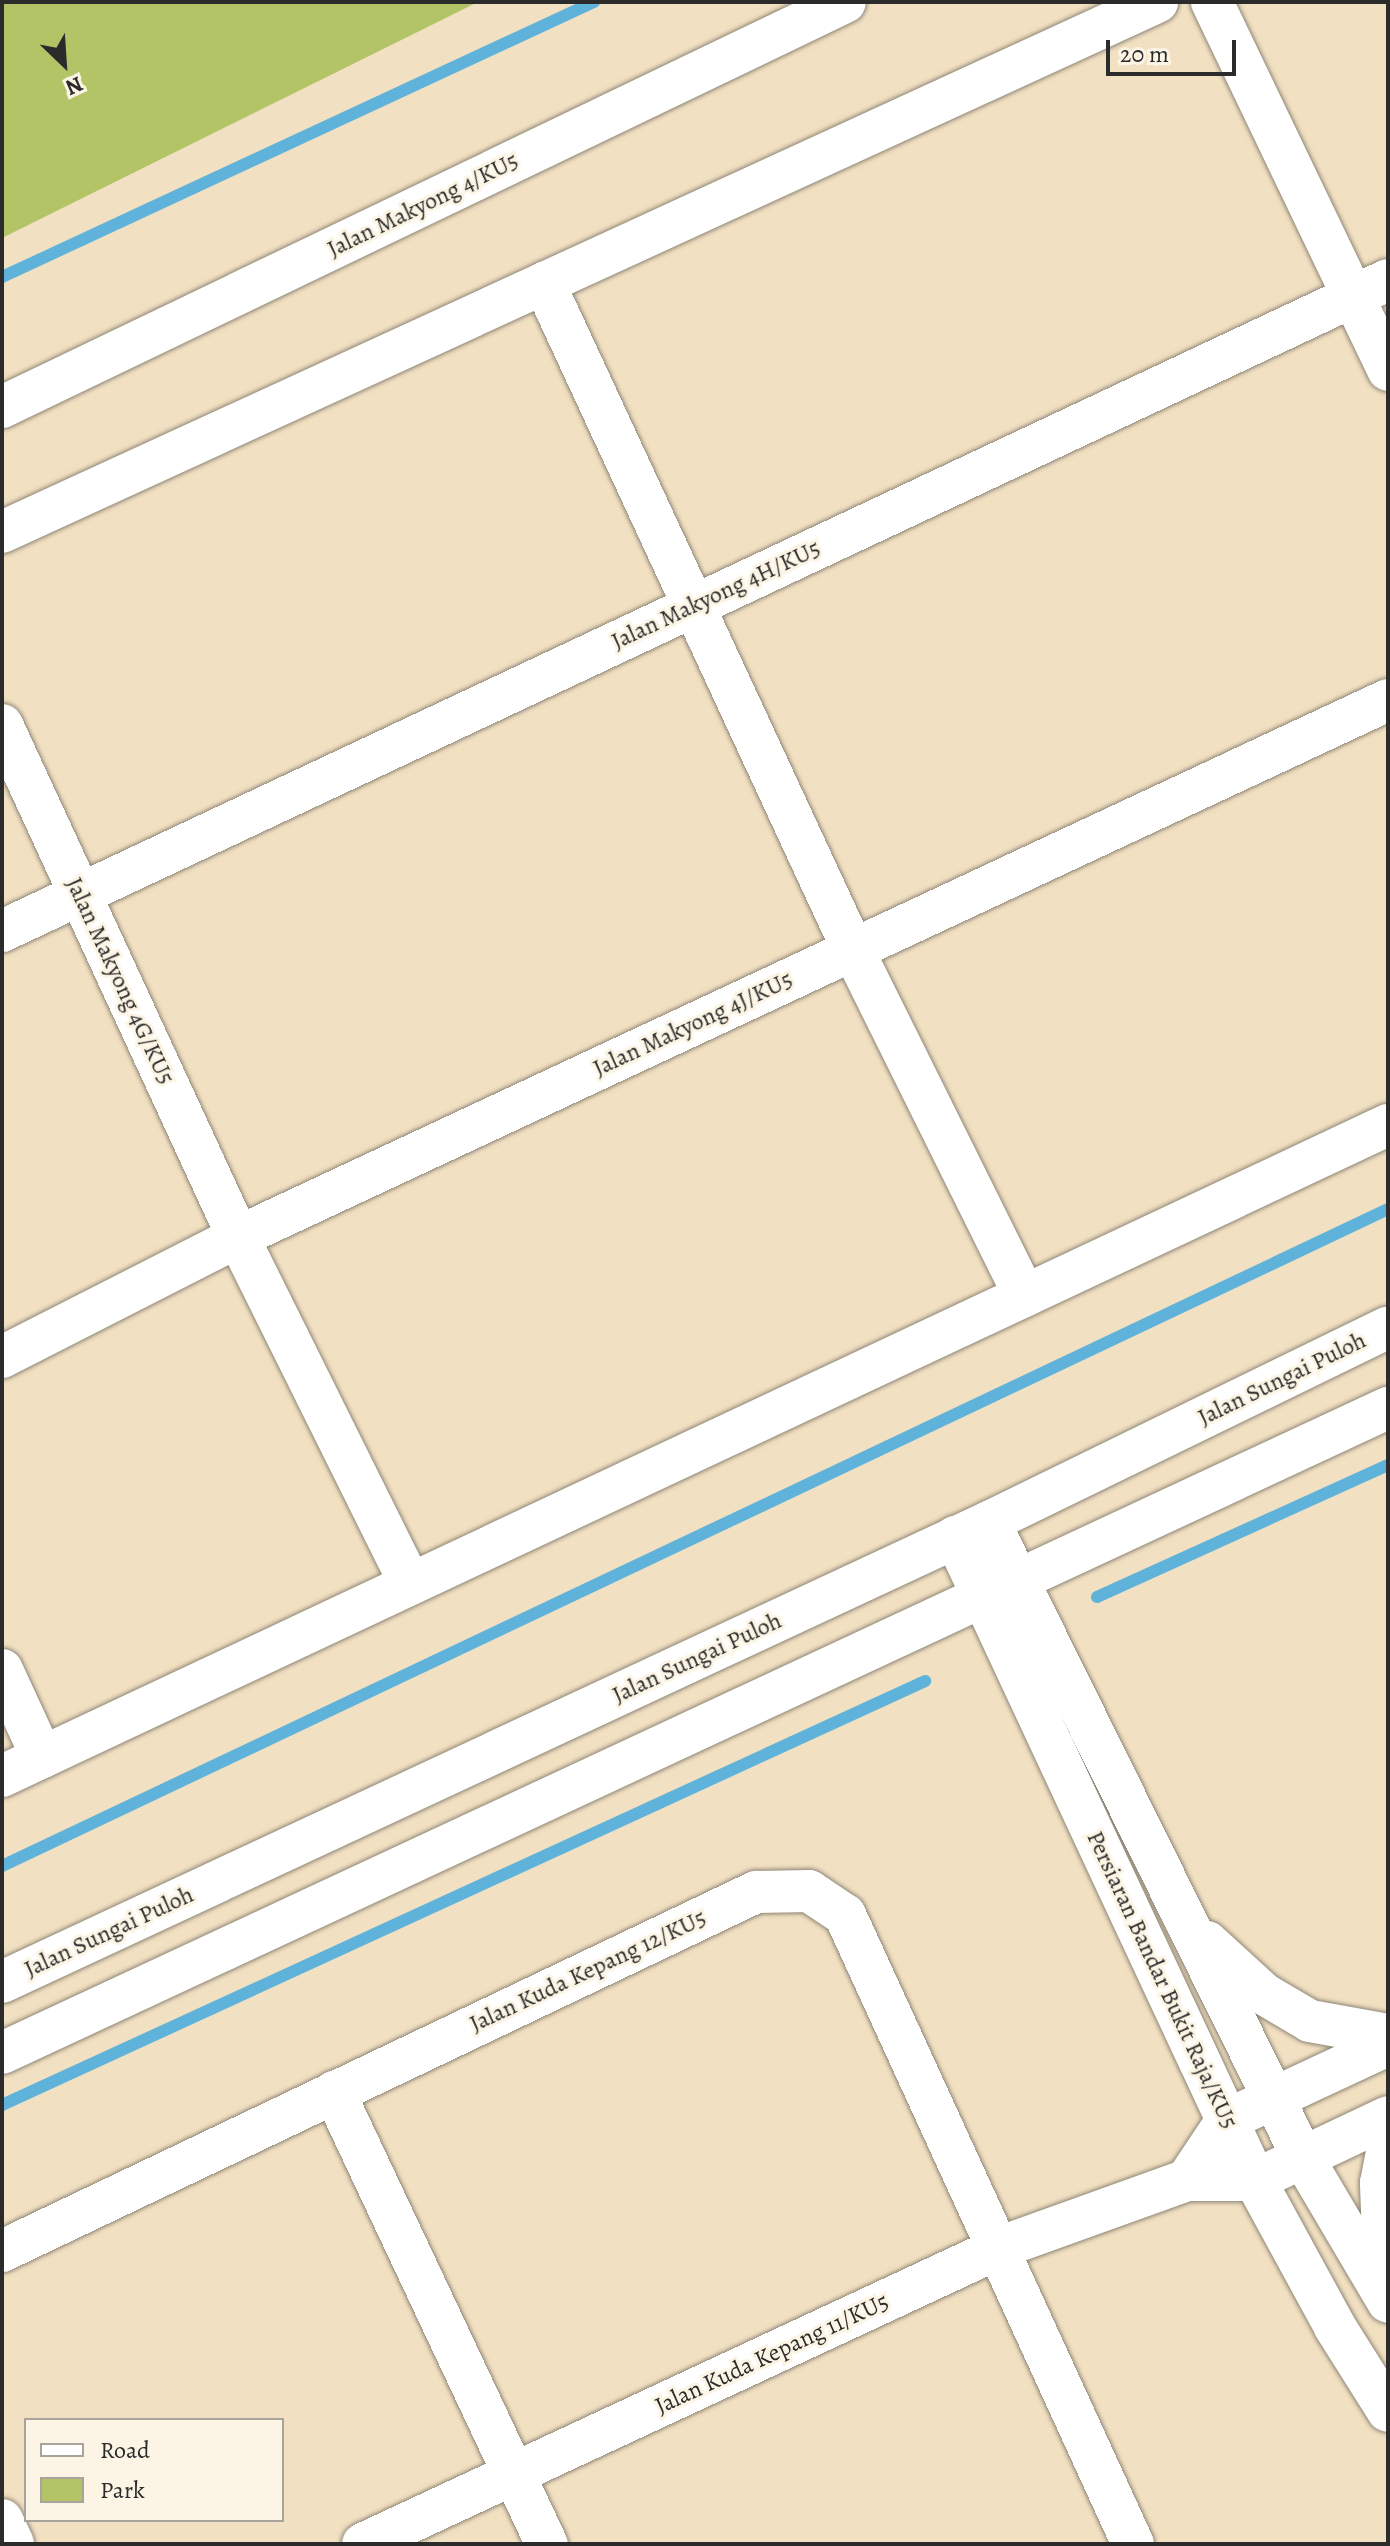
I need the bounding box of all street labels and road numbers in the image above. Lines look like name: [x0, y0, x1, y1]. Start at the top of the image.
street label: Jalan Makyong 4/KU5: [323, 146, 523, 264]
street label: Jalan Makyong 4H/KU5: [607, 534, 825, 656]
street label: Jalan Makyong 4G/KU5: [59, 873, 181, 1089]
street label: Jalan Makyong 4J/KU5: [589, 965, 797, 1083]
street label: Jalan Sungai Puloh: [1193, 1326, 1371, 1432]
street label: Jalan Sungai Puloh: [608, 1606, 786, 1710]
street label: Persiaran Bandar Bukit Raja/KU5: [1080, 1827, 1244, 2133]
street label: Jalan Sungai Puloh: [20, 1880, 198, 1984]
street label: Jalan Kuda Kepang 12/KU5: [465, 1903, 711, 2039]
street label: Jalan Kuda Kepang 11/KU5: [651, 2287, 893, 2421]

